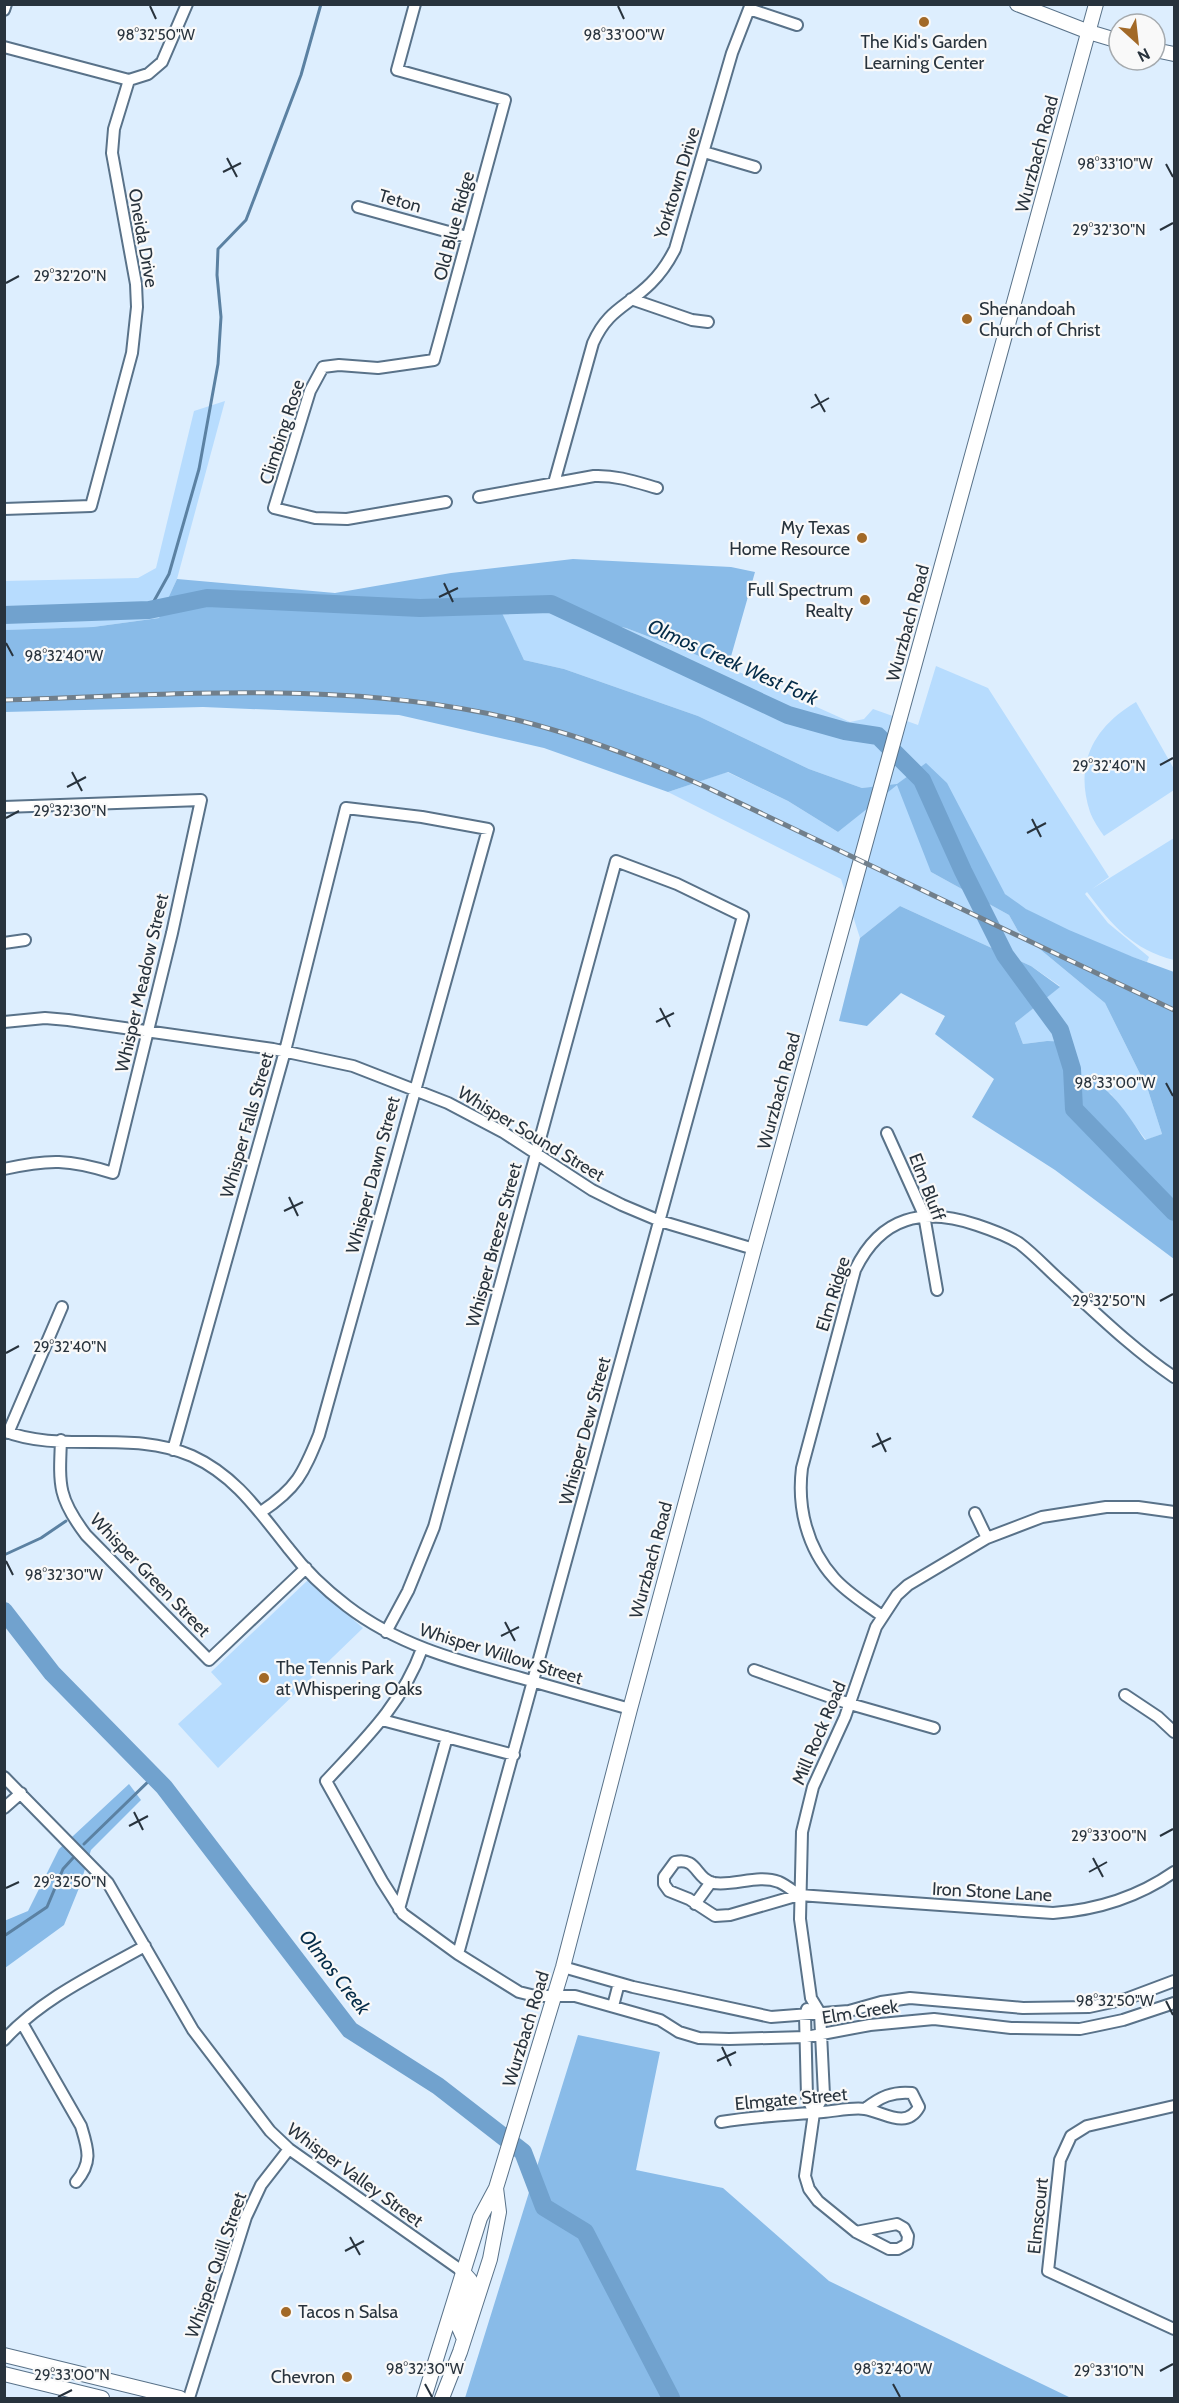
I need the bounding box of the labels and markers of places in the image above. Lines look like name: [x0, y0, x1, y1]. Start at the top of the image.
marker: The Kid's Garden Learning Center: [917, 15, 931, 29]
place label: The Kid's Garden Learning Center: [861, 31, 987, 74]
place label: Shenandoah Church of Christ: [979, 298, 1100, 341]
marker: Shenandoah Church of Christ: [960, 312, 974, 326]
place label: My Texas Home Resource: [729, 517, 850, 560]
marker: My Texas Home Resource: [855, 531, 869, 545]
place label: Full Spectrum Realty: [748, 579, 853, 622]
marker: Full Spectrum Realty: [858, 593, 872, 607]
place label: The Tennis Park at Whispering Oaks: [276, 1657, 422, 1700]
marker: The Tennis Park at Whispering Oaks: [257, 1671, 271, 1685]
place label: Tacos n Salsa: [298, 2301, 399, 2323]
marker: Tacos n Salsa: [279, 2305, 293, 2319]
place label: Chevron: [271, 2366, 335, 2388]
marker: Chevron: [340, 2370, 354, 2384]

